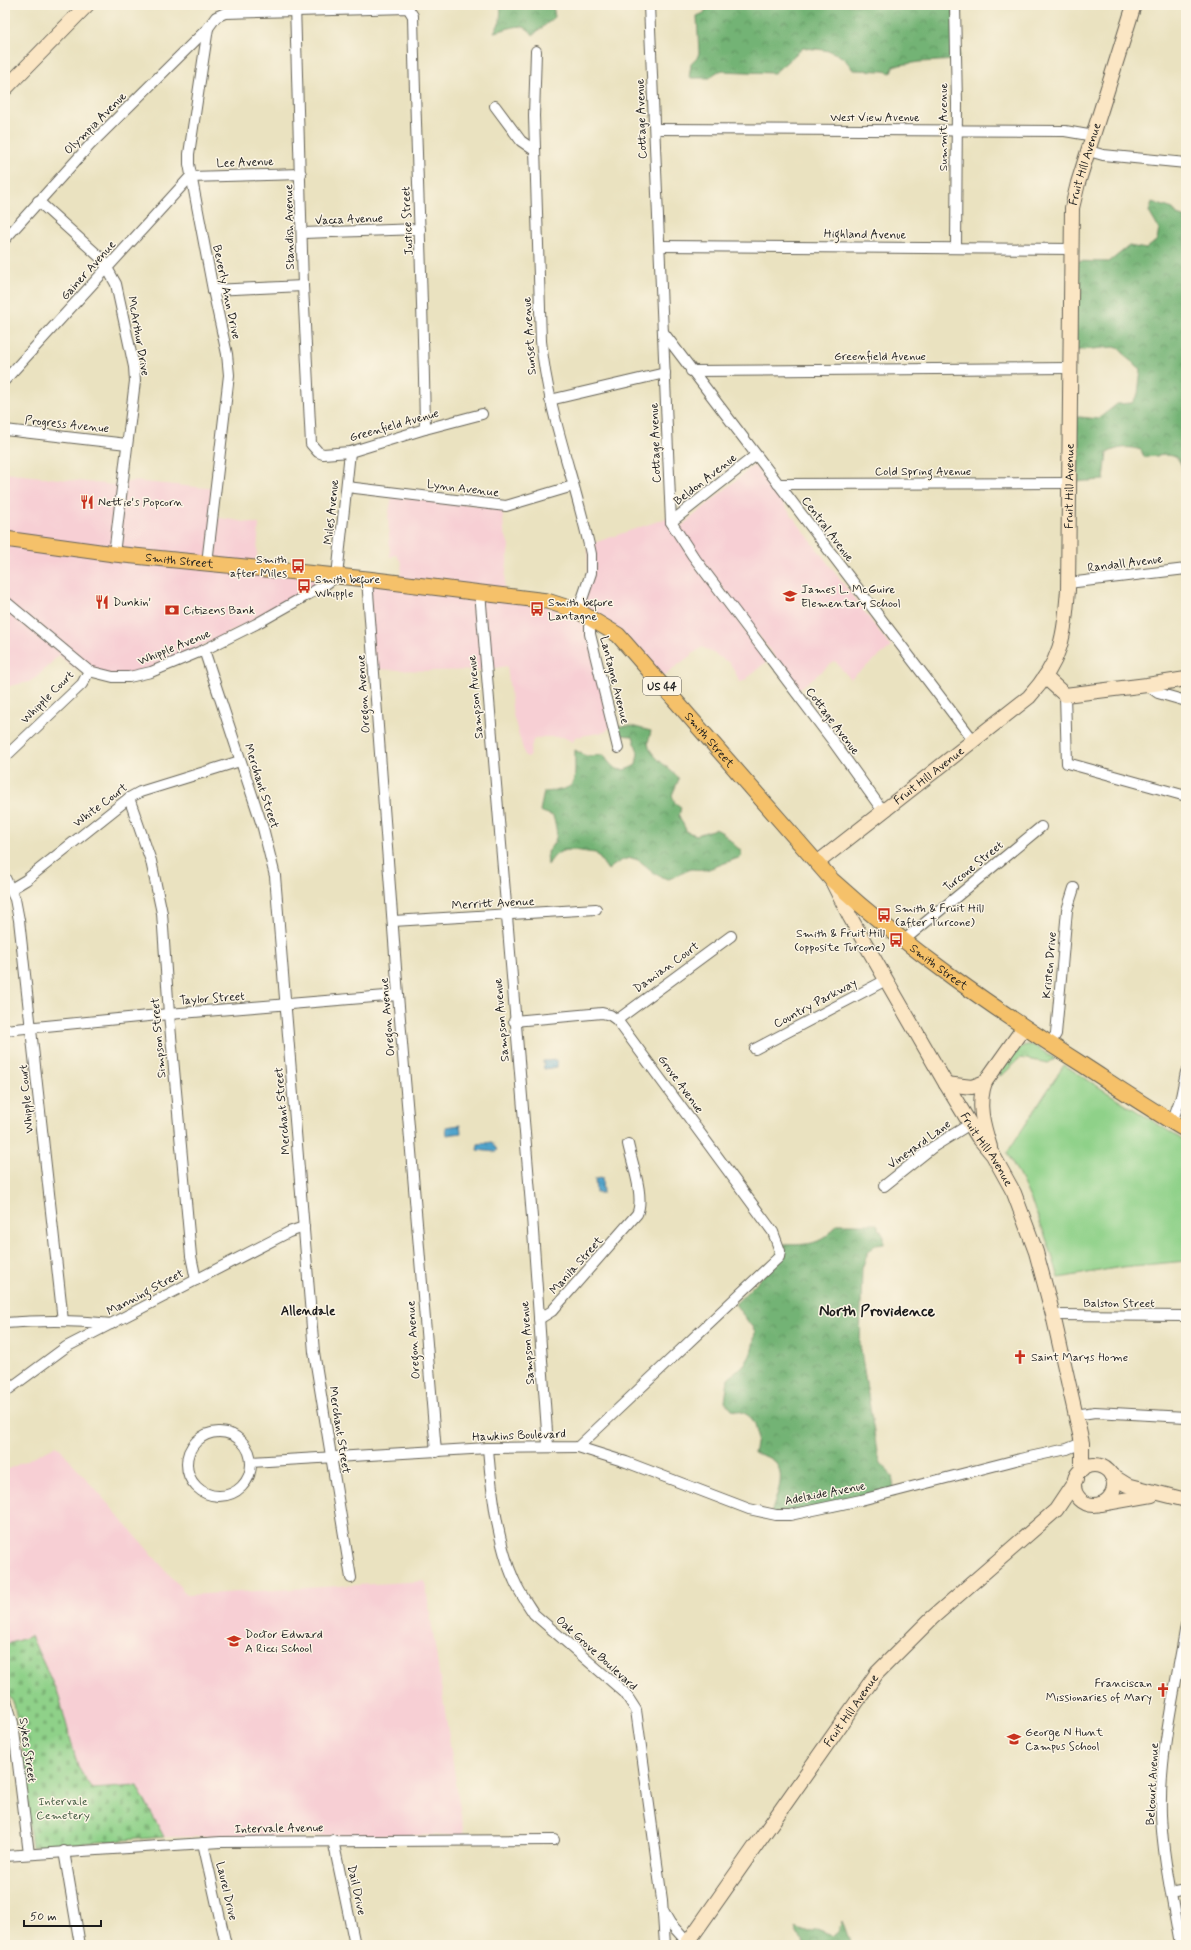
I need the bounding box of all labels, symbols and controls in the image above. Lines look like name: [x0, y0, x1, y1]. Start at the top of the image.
street label: Cottage Avenue: [633, 78, 651, 159]
street label: Summit Avenue: [936, 83, 952, 171]
street label: Olympia Avenue: [61, 89, 131, 159]
street label: West View Avenue: [830, 110, 920, 126]
street label: Fruit Hill Avenue: [1066, 121, 1106, 207]
street label: Lee Avenue: [216, 154, 274, 172]
street label: Standish Avenue: [281, 184, 299, 270]
street label: Justice Street: [398, 185, 418, 256]
street label: Vacca Avenue: [315, 211, 383, 229]
street label: Highland Avenue: [824, 226, 907, 245]
street label: Gainer Avenue: [58, 237, 120, 304]
street label: Beverly Ann Drive: [208, 243, 244, 341]
street label: McArthur Drive: [123, 295, 153, 377]
street label: Sunset Avenue: [519, 296, 541, 376]
street label: Greenfield Avenue: [834, 349, 926, 365]
street label: Cottage Avenue: [647, 402, 665, 483]
street label: Greenfield Avenue: [348, 406, 441, 446]
street label: Progress Avenue: [24, 413, 110, 437]
street label: Fruit Hill Avenue: [1062, 443, 1079, 529]
street label: Beldon Avenue: [671, 450, 741, 509]
street label: Cold Spring Avenue: [875, 464, 971, 481]
street label: Lynn Avenue: [426, 477, 500, 501]
street label: Miles Avenue: [321, 478, 343, 546]
restaurant icon: Nettie's Popcorn: [79, 494, 95, 510]
street label: Central Avenue: [797, 494, 857, 566]
place label: Nettie's Popcorn: [98, 495, 184, 511]
street label: Smith Street: [145, 550, 214, 573]
street label: Randall Avenue: [1087, 551, 1164, 577]
place label: Smith after Miles: [230, 552, 287, 582]
bus stop icon: Smith after Miles: [290, 558, 306, 574]
place label: Smith before Whipple: [315, 572, 380, 602]
bus stop icon: Smith before Whipple: [296, 578, 312, 594]
place label: James L. McGuire Elementary School: [801, 582, 901, 612]
school or university icon: James L. McGuire Elementary School: [782, 588, 798, 604]
restaurant icon: Dunkin': [94, 594, 110, 610]
place label: Dunkin': [113, 595, 151, 611]
place label: Smith before Lantagne: [548, 595, 613, 625]
bus stop icon: Smith before Lantagne: [529, 601, 545, 617]
bank icon: Citizens Bank: [164, 602, 180, 618]
place label: Citizens Bank: [183, 603, 255, 619]
street label: Whipple Avenue: [136, 626, 213, 670]
street label: Lantagne Avenue: [595, 635, 633, 726]
street label: Oregon Avenue: [353, 654, 376, 734]
street label: Sampson Avenue: [464, 654, 488, 739]
street label: Whipple Court: [18, 667, 78, 728]
road number: US 44: [643, 677, 681, 695]
street label: Cottage Avenue: [802, 685, 863, 759]
street label: Smith Street: [680, 709, 737, 772]
street label: Merchant Street: [240, 742, 282, 831]
street label: Fruit Hill Avenue: [891, 743, 968, 809]
street label: White Court: [70, 780, 131, 831]
street label: Turcone Street: [940, 837, 1007, 896]
street label: Merritt Avenue: [451, 894, 535, 914]
place label: Smith & Fruit Hill (after Turcone): [895, 901, 984, 931]
bus stop icon: Smith & Fruit Hill (after Turcone): [876, 907, 892, 923]
place label: Smith & Fruit Hill (opposite Turcone): [794, 926, 886, 956]
street label: Kristen Drive: [1039, 931, 1061, 999]
bus stop icon: Smith & Fruit Hill (opposite Turcone): [888, 932, 904, 948]
street label: Damian Court: [631, 938, 703, 997]
street label: Smith Street: [906, 941, 971, 995]
street label: Country Parkway: [771, 975, 860, 1032]
street label: Oregon Avenue: [377, 977, 400, 1057]
street label: Sampson Avenue: [490, 977, 514, 1062]
street label: Taylor Street: [179, 989, 246, 1009]
street label: Simpson Street: [147, 997, 170, 1079]
street label: Grove Avenue: [654, 1052, 707, 1117]
street label: Whipple Court: [16, 1063, 38, 1134]
street label: Merchant Street: [271, 1066, 295, 1155]
street label: Fruit Hill Avenue: [956, 1110, 1016, 1190]
street label: Vineyard Lane: [885, 1117, 954, 1173]
street label: Manila Street: [546, 1233, 607, 1298]
street label: Manning Street: [104, 1266, 188, 1321]
street label: Balston Street: [1083, 1296, 1155, 1312]
street label: Oregon Avenue: [403, 1300, 426, 1380]
street label: Sampson Avenue: [517, 1300, 539, 1385]
district label: North Providence: [819, 1301, 936, 1322]
district label: Allendale: [281, 1303, 336, 1320]
church icon: Saint Marys Home: [1012, 1349, 1028, 1365]
place label: Saint Marys Home: [1031, 1350, 1128, 1366]
street label: Merchant Street: [324, 1385, 354, 1475]
street label: Hawkins Boulevard: [472, 1426, 566, 1446]
street label: Adelaide Avenue: [783, 1478, 867, 1510]
street label: Oak Grove Boulevard: [552, 1613, 641, 1695]
place label: Doctor Edward A Ricci School: [245, 1627, 323, 1657]
school or university icon: Doctor Edward A Ricci School: [226, 1633, 242, 1649]
street label: Fruit Hill Avenue: [821, 1671, 883, 1750]
place label: Franciscan Missionaries of Mary: [1046, 1676, 1152, 1706]
church icon: Franciscan Missionaries of Mary: [1155, 1682, 1171, 1698]
street label: Sykes Street: [15, 1717, 40, 1784]
place label: George N Hunt Campus School: [1025, 1725, 1103, 1755]
school or university icon: George N Hunt Campus School: [1006, 1731, 1022, 1747]
street label: Belcourt Avenue: [1143, 1742, 1163, 1826]
park label: Intervale Cemetery: [36, 1794, 90, 1824]
street label: Intervale Avenue: [234, 1820, 324, 1838]
street label: Laurel Drive: [211, 1860, 241, 1922]
street label: Dail Drive: [343, 1864, 369, 1917]
scale bar: [24, 1902, 101, 1928]
text: 50 m: [30, 1909, 57, 1925]

